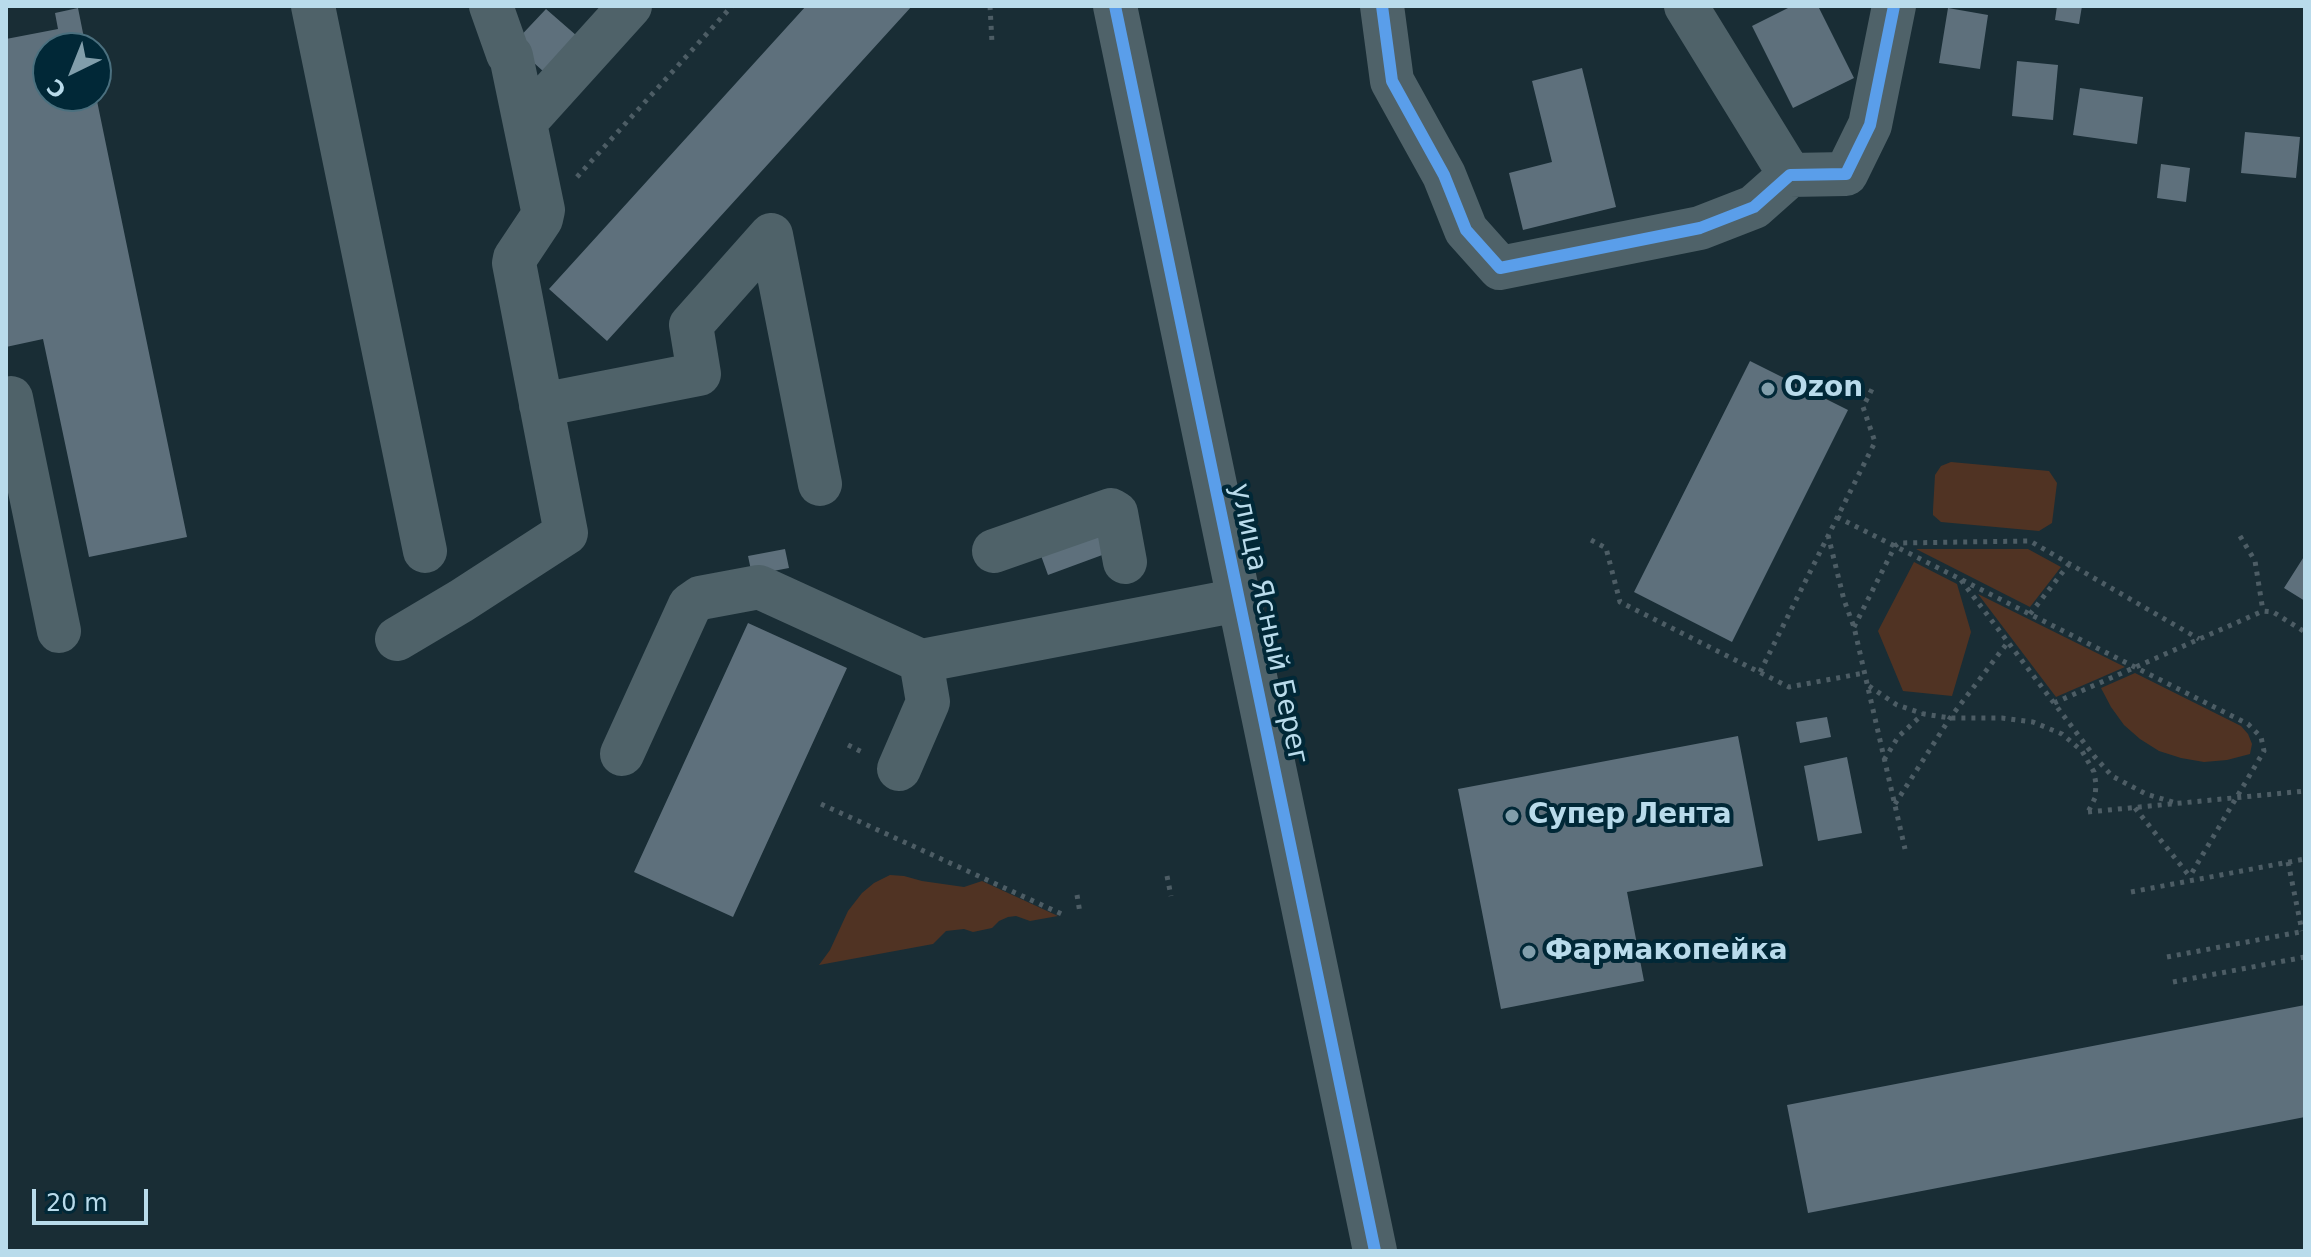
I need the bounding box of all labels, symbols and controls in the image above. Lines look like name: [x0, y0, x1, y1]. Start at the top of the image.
north arrow: [32, 32, 112, 112]
text: С: [42, 74, 71, 103]
place label: Ozon: [1784, 372, 1863, 406]
marker: Ozon: [1759, 380, 1777, 398]
street label: улица Ясный Берег: [1222, 480, 1314, 768]
place label: Супер Лента: [1528, 799, 1732, 833]
marker: Супер Лента: [1503, 807, 1521, 825]
place label: Фармакопейка: [1545, 935, 1788, 969]
marker: Фармакопейка: [1520, 943, 1538, 961]
scale bar: [36, 1173, 152, 1223]
text: 20 m: [46, 1189, 108, 1217]

